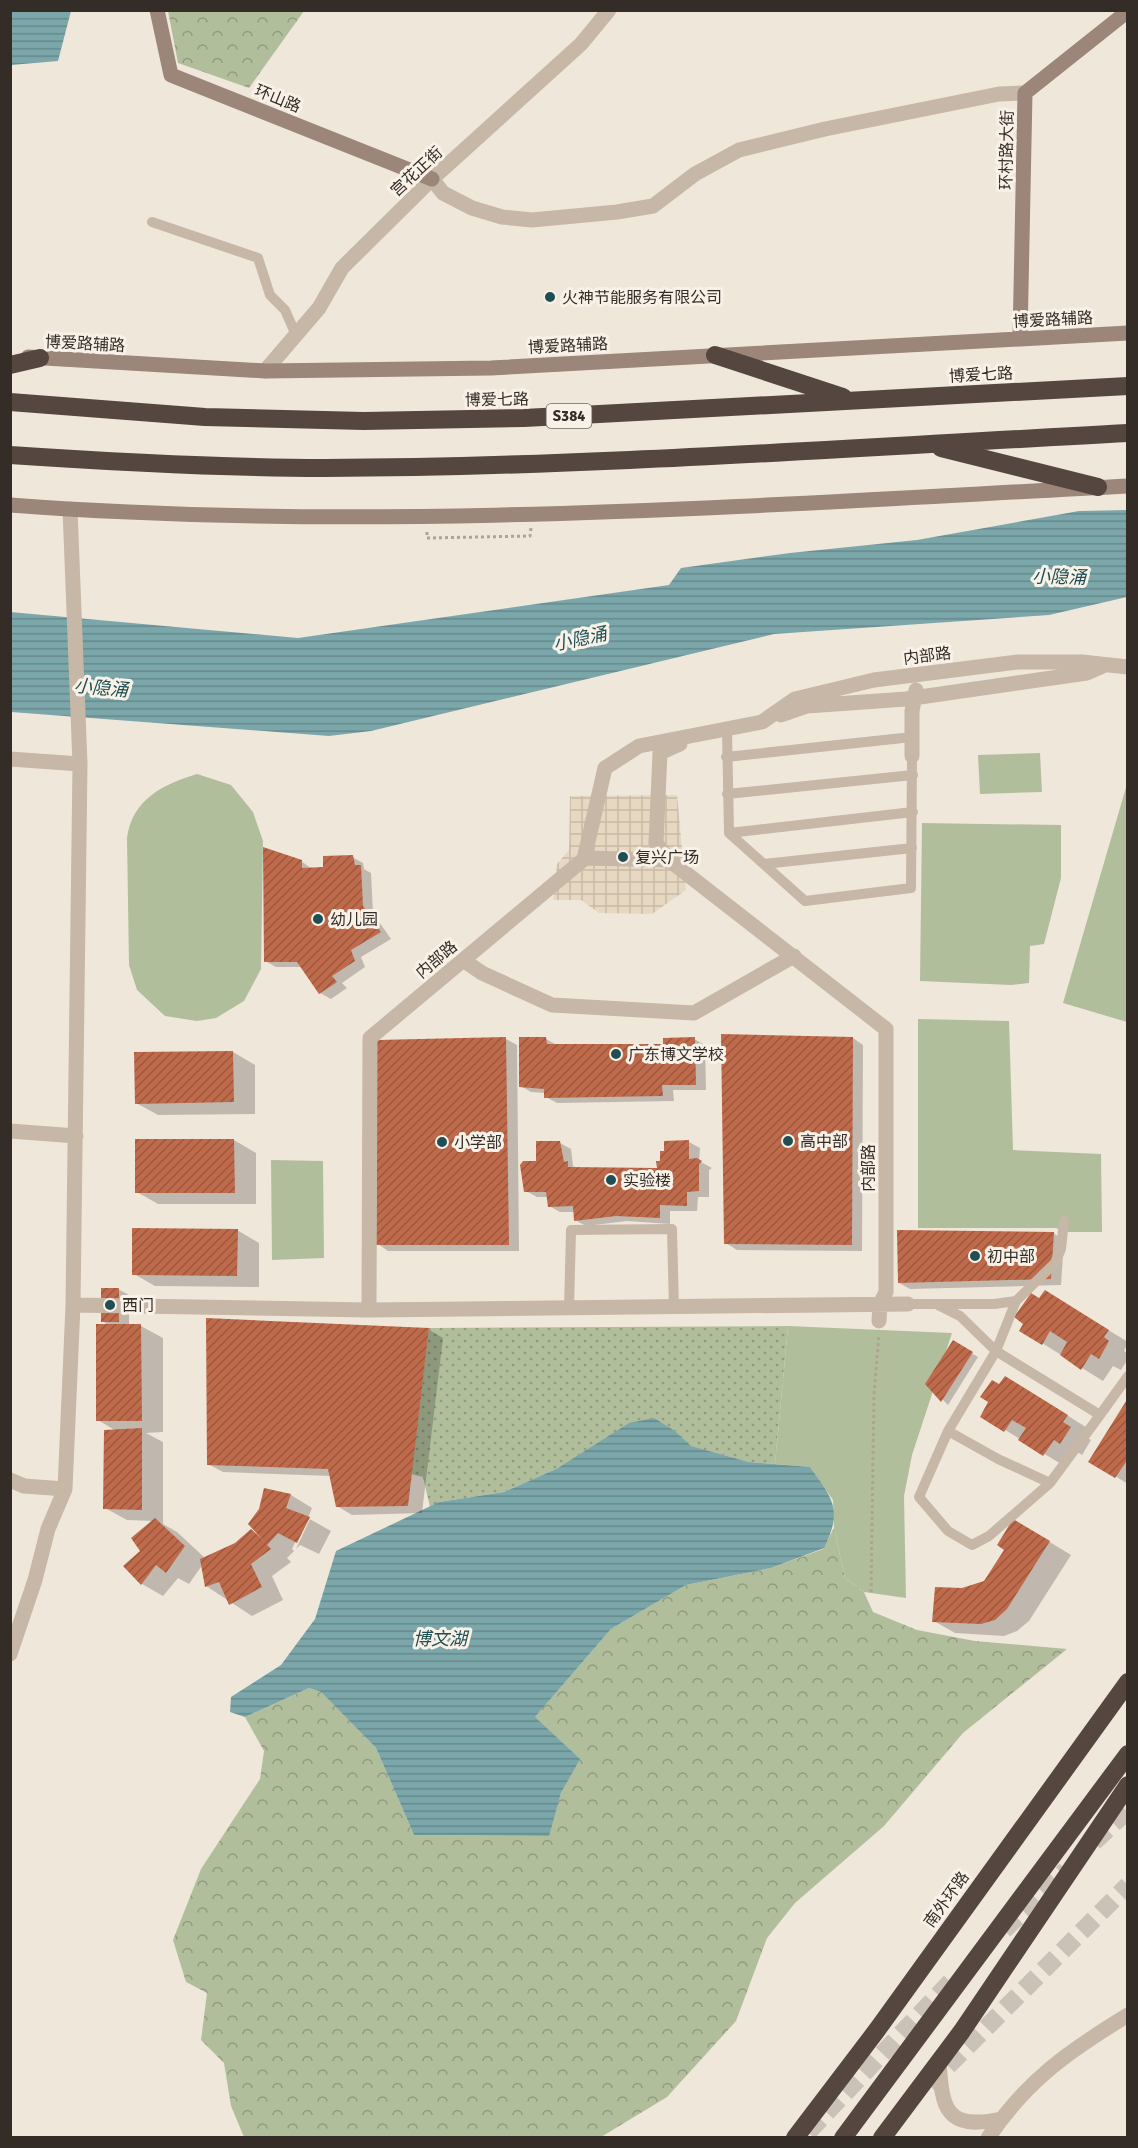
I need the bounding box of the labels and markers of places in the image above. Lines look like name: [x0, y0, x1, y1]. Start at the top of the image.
place label: 火神节能服务有限公司: [562, 288, 722, 308]
marker: 火神节能服务有限公司: [543, 290, 557, 304]
place label: 复兴广场: [635, 848, 699, 868]
marker: 复兴广场: [616, 850, 630, 864]
place label: 幼儿园: [330, 910, 378, 930]
marker: 幼儿园: [311, 912, 325, 926]
place label: 广东博文学校: [628, 1045, 724, 1065]
marker: 广东博文学校: [609, 1047, 623, 1061]
place label: 高中部: [800, 1132, 848, 1152]
place label: 小学部: [454, 1133, 502, 1153]
marker: 高中部: [781, 1134, 795, 1148]
marker: 小学部: [435, 1135, 449, 1149]
place label: 实验楼: [623, 1171, 671, 1191]
marker: 实验楼: [604, 1173, 618, 1187]
place label: 初中部: [987, 1247, 1035, 1267]
marker: 初中部: [968, 1249, 982, 1263]
place label: 西门: [122, 1296, 154, 1316]
marker: 西门: [103, 1298, 117, 1312]

